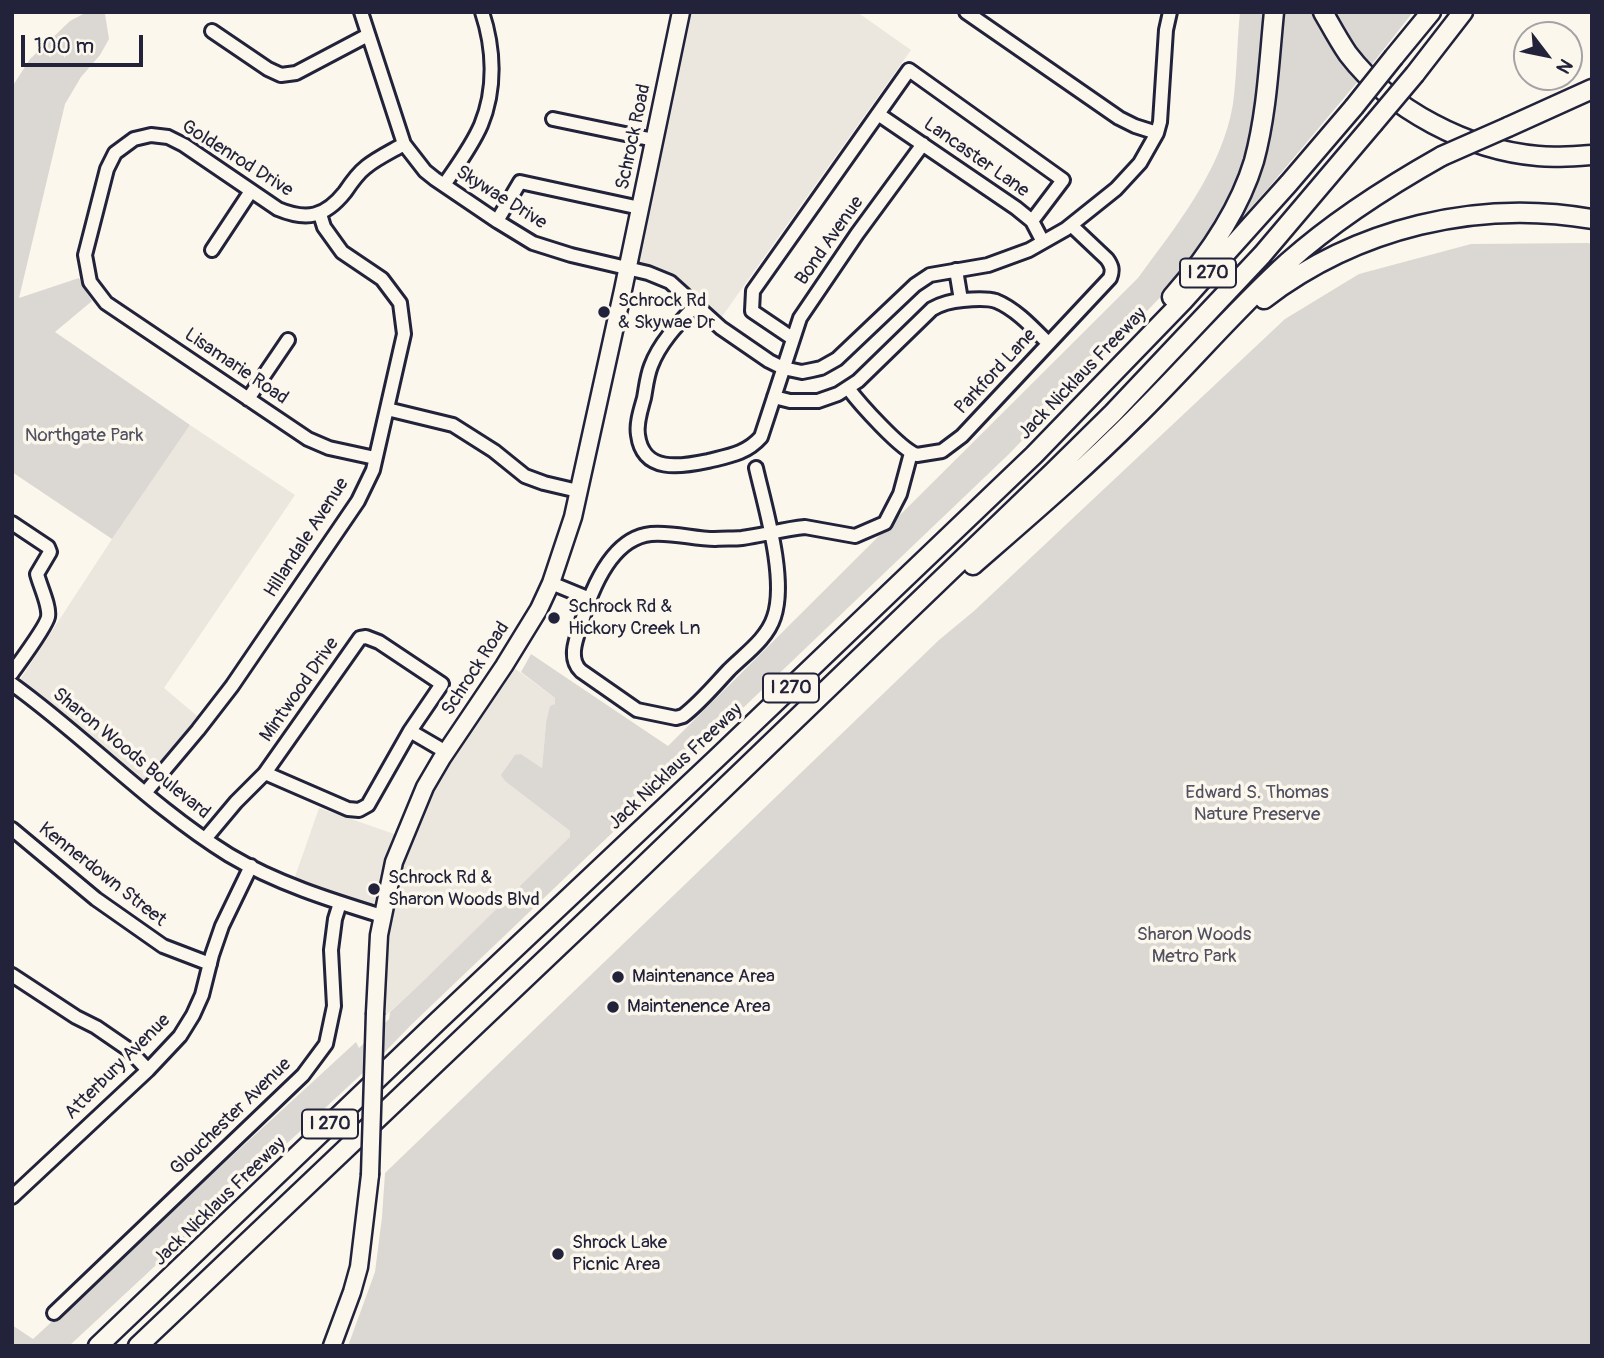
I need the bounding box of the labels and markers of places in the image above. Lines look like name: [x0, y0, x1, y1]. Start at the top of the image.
place label: Schrock Rd & Skywae Dr: [618, 290, 715, 334]
marker: Schrock Rd & Skywae Dr: [596, 304, 612, 320]
place label: Schrock Rd & Hickory Creek Ln: [568, 596, 701, 640]
marker: Schrock Rd & Hickory Creek Ln: [546, 610, 562, 626]
place label: Schrock Rd & Sharon Woods Blvd: [388, 867, 540, 911]
marker: Schrock Rd & Sharon Woods Blvd: [366, 881, 382, 897]
place label: Maintenance Area: [632, 966, 775, 988]
marker: Maintenance Area: [610, 969, 626, 985]
place label: Maintenence Area: [627, 996, 770, 1018]
marker: Maintenence Area: [605, 999, 621, 1015]
place label: Shrock Lake Picnic Area: [572, 1232, 667, 1276]
marker: Shrock Lake Picnic Area: [550, 1246, 566, 1262]

